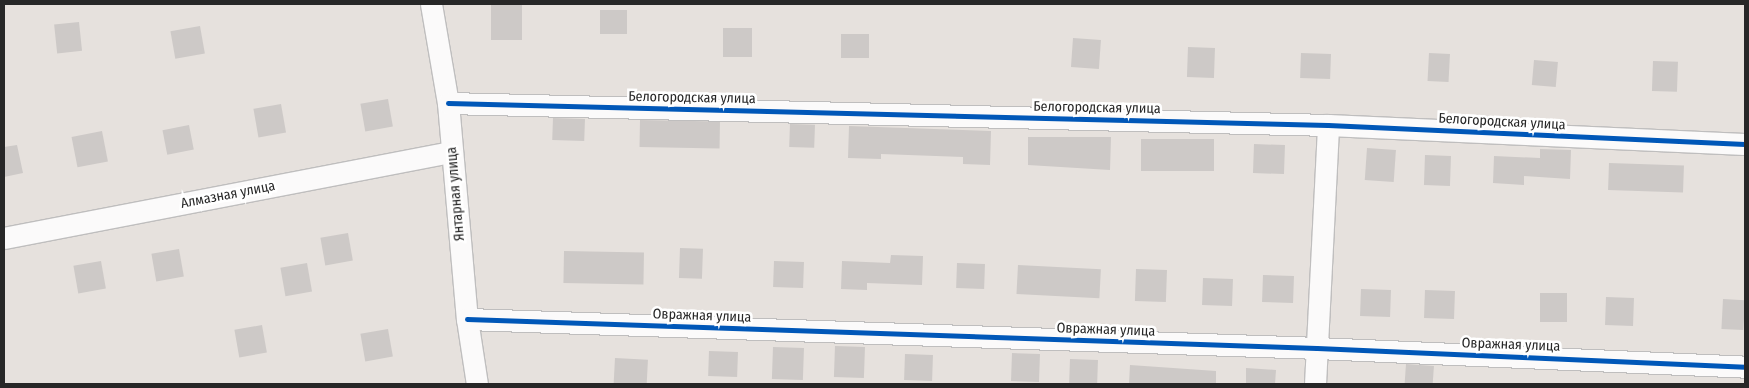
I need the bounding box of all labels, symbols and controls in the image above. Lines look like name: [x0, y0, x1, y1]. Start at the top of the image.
street label: Белогородская улица: [628, 88, 756, 108]
street label: Белогородская улица: [1033, 98, 1161, 118]
street label: Белогородская улица: [1438, 110, 1566, 134]
street label: Янтарная улица: [444, 146, 468, 242]
street label: Алмазная улица: [179, 178, 277, 212]
street label: Овражная улица: [652, 306, 752, 326]
street label: Овражная улица: [1056, 320, 1156, 340]
street label: Овражная улица: [1461, 335, 1561, 355]

